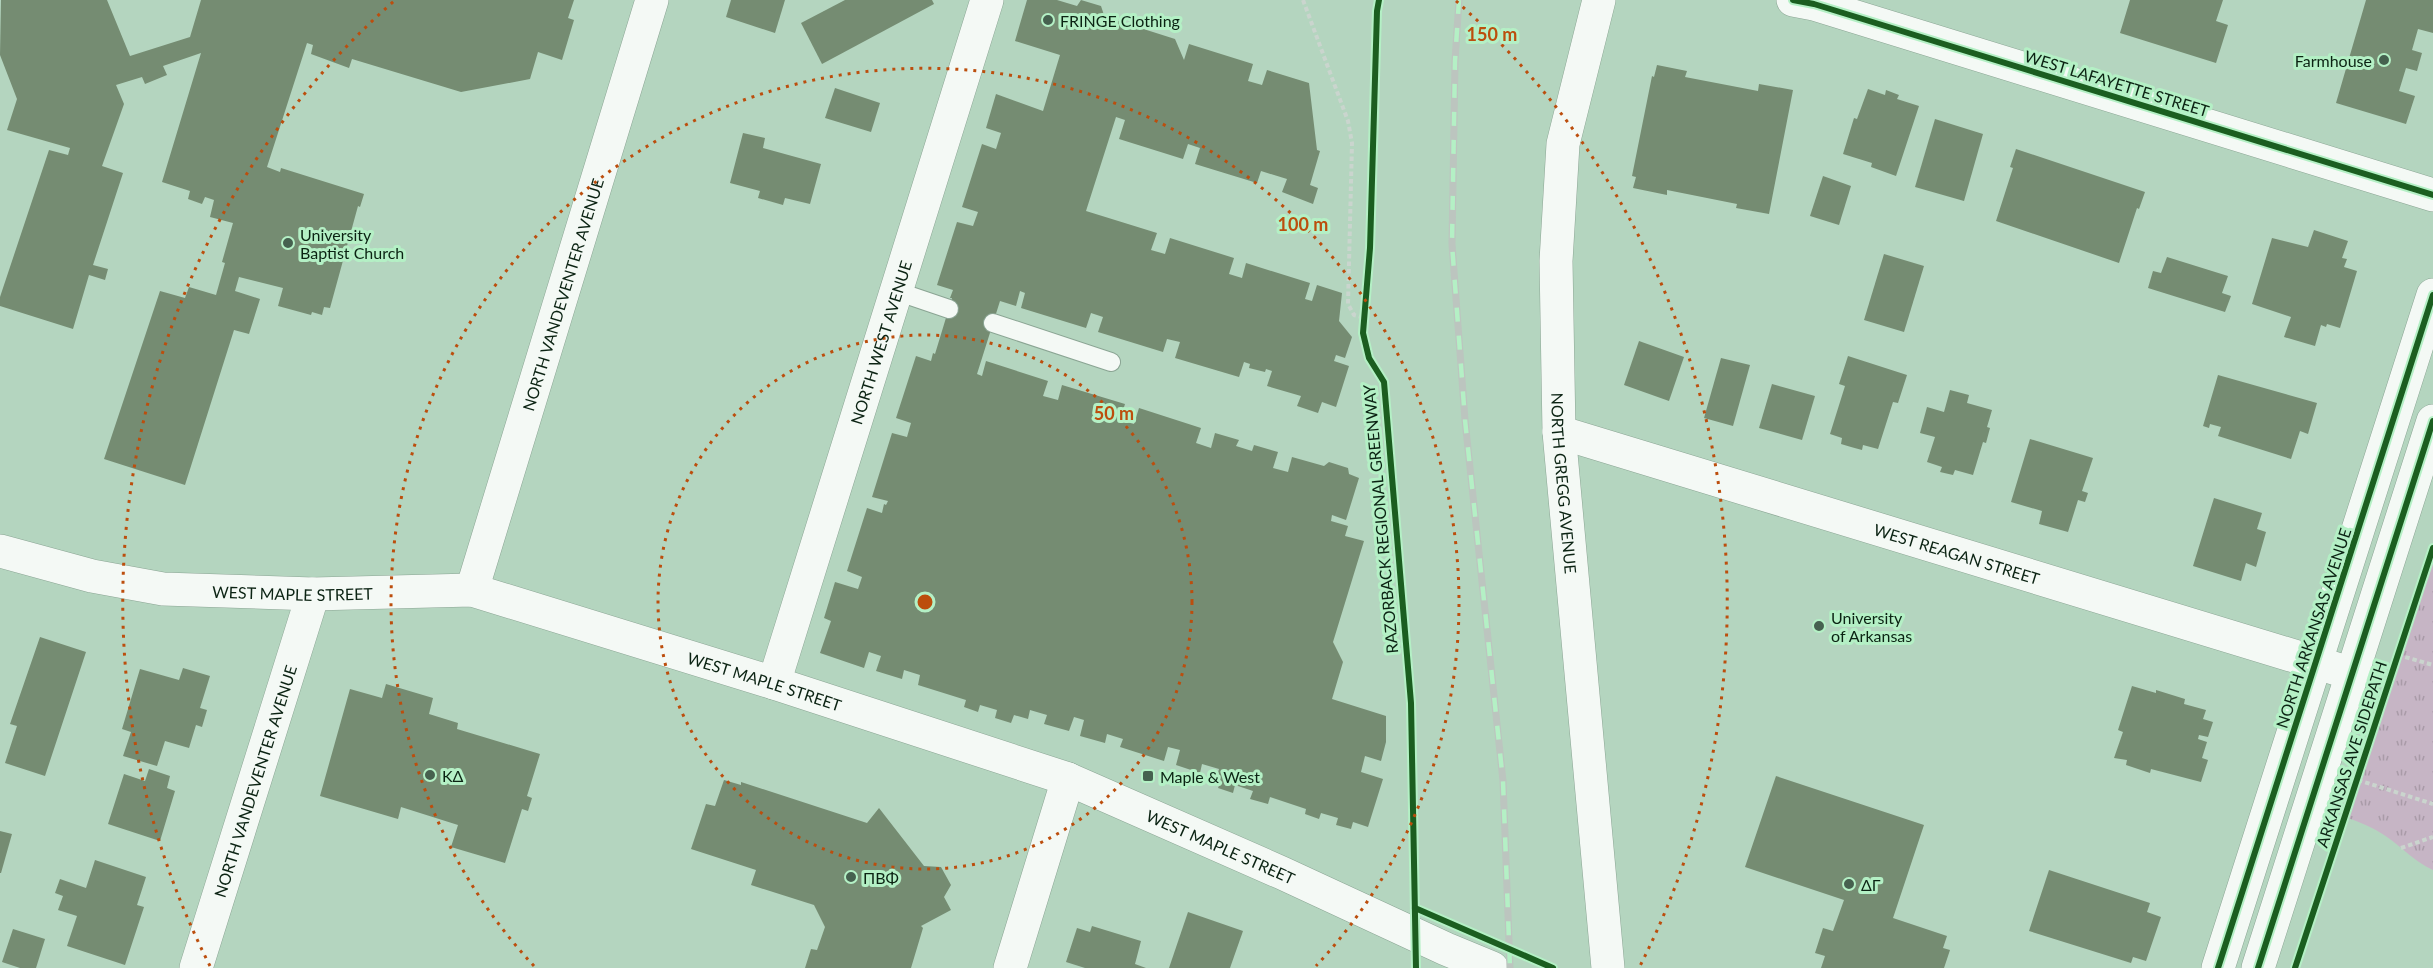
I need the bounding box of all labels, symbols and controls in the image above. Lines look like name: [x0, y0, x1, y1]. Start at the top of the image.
place label: FRINGE Clothing: [1060, 11, 1180, 30]
marker: FRINGE Clothing: [1041, 13, 1055, 27]
text: 150 m: [1467, 23, 1517, 45]
street label: WEST LAFAYETTE STREET: [2022, 46, 2212, 120]
place label: Farmhouse: [2295, 51, 2372, 70]
marker: Farmhouse: [2377, 53, 2391, 67]
street label: NORTH VANDEVENTER AVENUE: [518, 176, 607, 413]
text: 100 m: [1278, 213, 1328, 235]
place label: University Baptist Church: [300, 225, 404, 262]
marker: University Baptist Church: [281, 236, 295, 250]
street label: NORTH WEST AVENUE: [846, 258, 915, 426]
street label: RAZORBACK REGIONAL GREENWAY: [1359, 384, 1401, 654]
street label: NORTH GREGG AVENUE: [1549, 392, 1581, 574]
text: 50 m: [1094, 402, 1134, 424]
street label: WEST REAGAN STREET: [1872, 519, 2043, 588]
street label: NORTH ARKANSAS AVENUE: [2272, 526, 2354, 730]
street label: WEST MAPLE STREET: [212, 581, 373, 604]
centre of rings: [915, 592, 935, 612]
place label: University of Arkansas: [1831, 608, 1912, 645]
marker: University of Arkansas: [1812, 619, 1826, 633]
street label: WEST MAPLE STREET: [685, 647, 845, 714]
street label: ARKANSAS AVE SIDEPATH: [2312, 658, 2390, 850]
street label: NORTH VANDEVENTER AVENUE: [209, 662, 300, 899]
place label: ΚΔ: [442, 766, 464, 785]
place label: Maple & West: [1160, 767, 1260, 786]
marker: ΚΔ: [423, 768, 437, 782]
marker: Maple & West: [1141, 769, 1155, 783]
street label: WEST MAPLE STREET: [1144, 805, 1299, 888]
place label: ΠΒΦ: [863, 868, 899, 887]
marker: ΠΒΦ: [844, 870, 858, 884]
place label: ΔΓ: [1861, 875, 1881, 894]
marker: ΔΓ: [1842, 877, 1856, 891]

